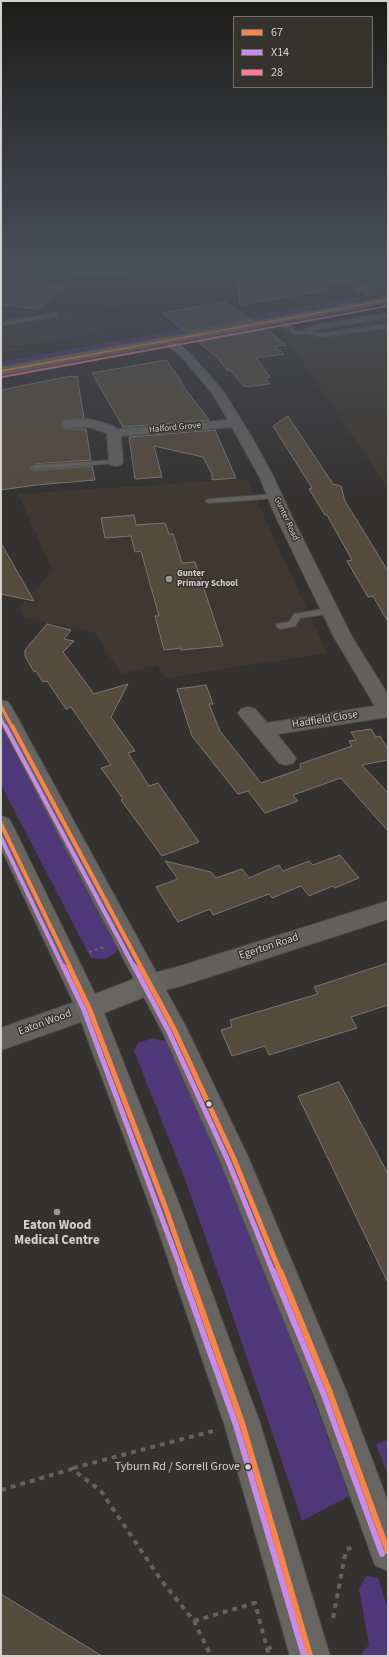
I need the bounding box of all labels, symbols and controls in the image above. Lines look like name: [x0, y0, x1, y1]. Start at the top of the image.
legend: [233, 16, 373, 88]
text: 67: [271, 24, 283, 41]
text: X14: [271, 44, 289, 61]
text: 28: [271, 64, 283, 81]
street label: Halford Grove: [149, 420, 201, 436]
street label: Gunter Road: [271, 495, 301, 543]
place label: Gunter Primary School: [177, 569, 238, 590]
marker: Gunter Primary School: [164, 574, 174, 584]
street label: Hadfield Close: [291, 708, 359, 732]
street label: Egerton Road: [238, 931, 300, 963]
street label: Eaton Wood: [17, 1007, 73, 1039]
unlabelled marker: [204, 1099, 214, 1109]
marker: Eaton Wood Medical Centre: [52, 1207, 62, 1217]
place label: Eaton Wood Medical Centre: [14, 1218, 100, 1249]
place label: Tyburn Rd / Sorrell Grove: [115, 1460, 240, 1474]
marker: Tyburn Rd / Sorrell Grove: [243, 1462, 253, 1472]

